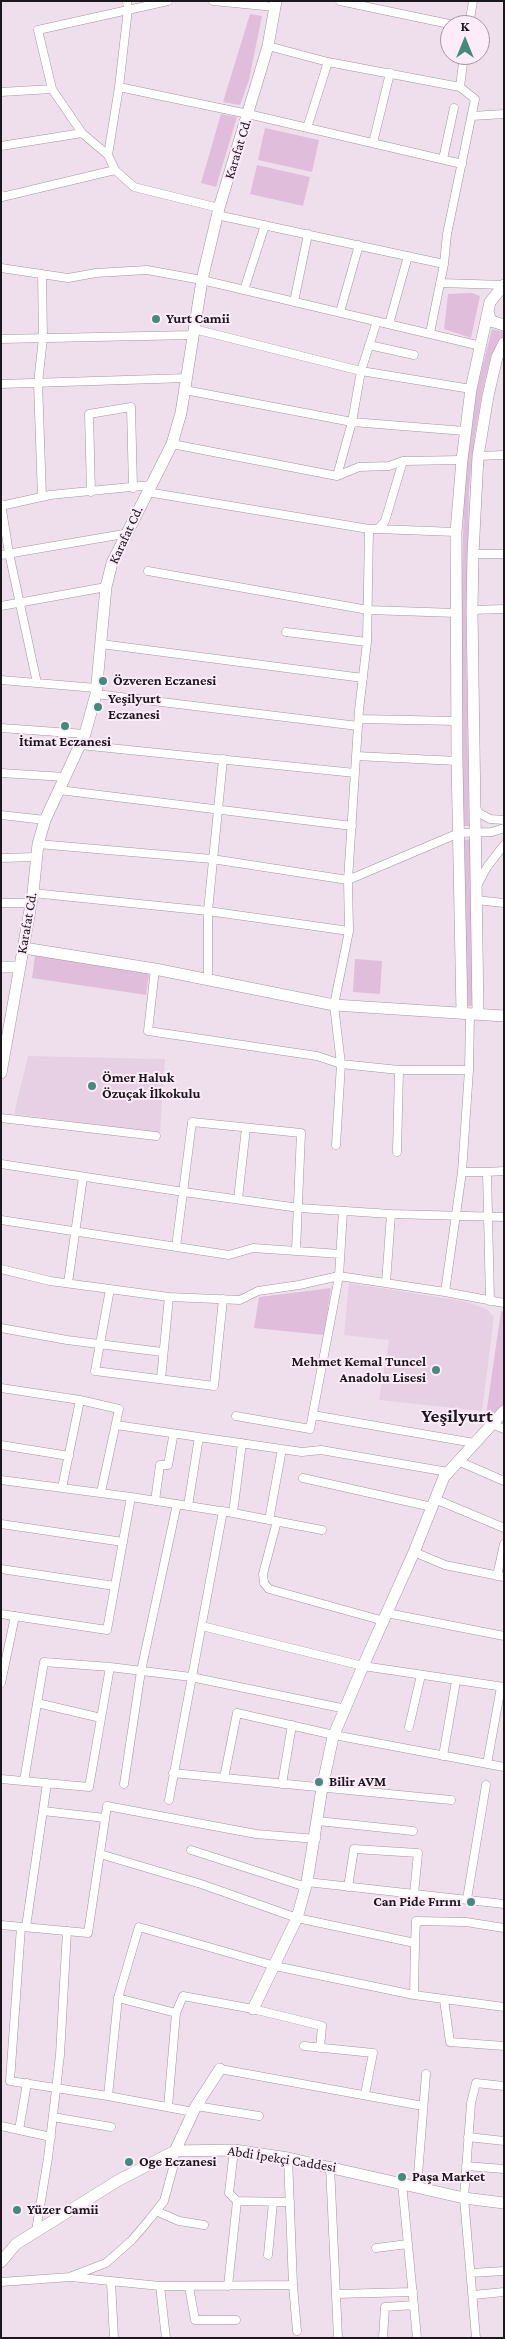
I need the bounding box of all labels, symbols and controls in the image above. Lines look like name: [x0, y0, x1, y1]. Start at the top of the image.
north arrow: [440, 15, 490, 65]
text: K: [461, 18, 469, 34]
street label: Karafat Cd.: [221, 117, 255, 181]
place label: Yurt Camii: [166, 311, 230, 327]
marker: Yurt Camii: [150, 313, 162, 325]
street label: Karafat Cd.: [105, 503, 147, 567]
place label: Özveren Eczanesi: [113, 673, 216, 689]
marker: Özveren Eczanesi: [97, 675, 109, 687]
place label: Yeşilyurt Eczanesi: [108, 691, 161, 724]
marker: Yeşilyurt Eczanesi: [92, 701, 104, 713]
marker: İtimat Eczanesi: [59, 720, 71, 732]
place label: İtimat Eczanesi: [19, 734, 111, 750]
street label: Karafat Cd.: [13, 891, 41, 955]
place label: Ömer Haluk Özuçak İlkokulu: [102, 1070, 200, 1102]
marker: Ömer Haluk Özuçak İlkokulu: [86, 1080, 98, 1092]
place label: Mehmet Kemal Tuncel Anadolu Lisesi: [291, 1354, 426, 1386]
marker: Mehmet Kemal Tuncel Anadolu Lisesi: [430, 1364, 442, 1376]
district label: Yeşilyurt: [421, 1405, 493, 1427]
place label: Bilir AVM: [329, 1774, 386, 1790]
marker: Bilir AVM: [313, 1776, 325, 1788]
place label: Can Pide Fırını: [373, 1894, 461, 1910]
marker: Can Pide Fırını: [465, 1896, 477, 1908]
street label: Abdi İpekçi Caddesi: [226, 2142, 338, 2176]
place label: Oge Eczanesi: [139, 2154, 217, 2170]
marker: Oge Eczanesi: [123, 2156, 135, 2168]
place label: Paşa Market: [412, 2169, 485, 2185]
marker: Paşa Market: [396, 2171, 408, 2183]
place label: Yüzer Camii: [27, 2202, 99, 2218]
marker: Yüzer Camii: [11, 2204, 23, 2216]

